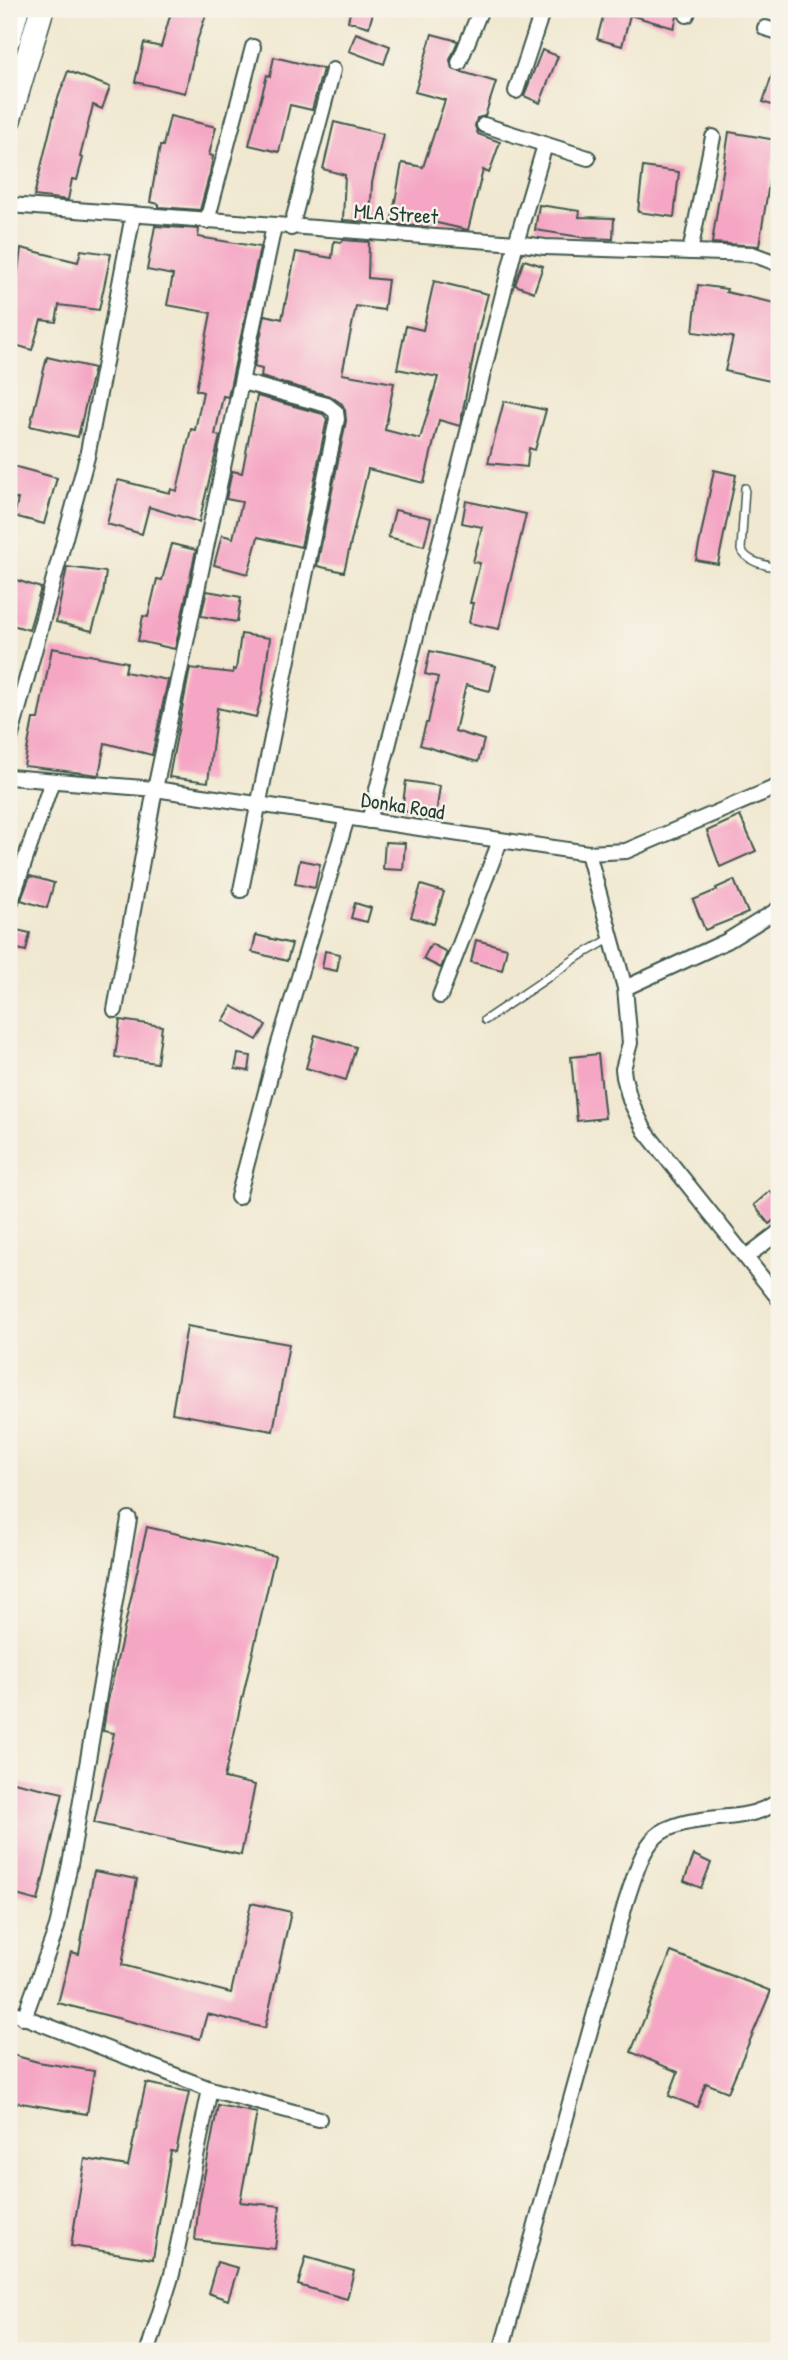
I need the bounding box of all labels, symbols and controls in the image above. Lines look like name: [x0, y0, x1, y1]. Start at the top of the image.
street label: MLA Street: [353, 196, 440, 231]
street label: Donka Road: [359, 785, 447, 826]

